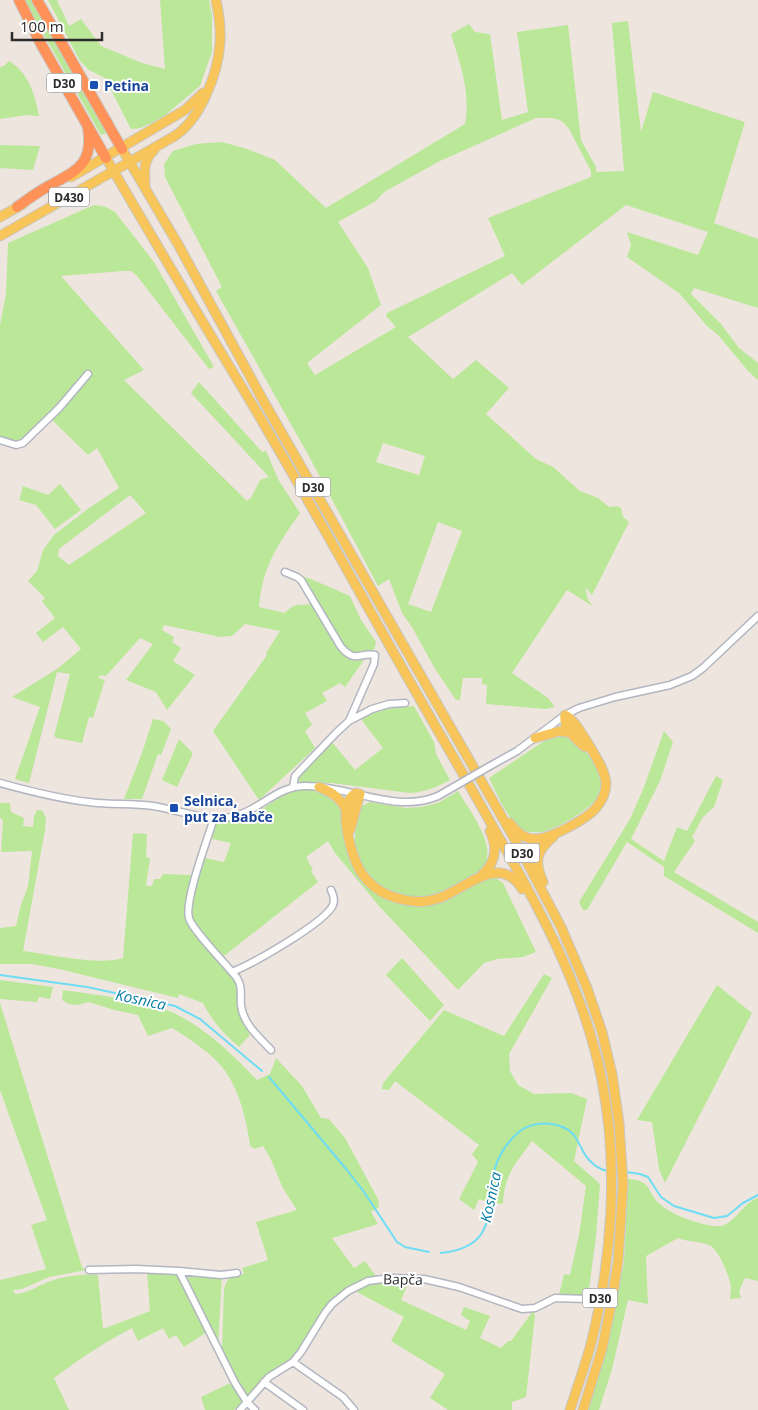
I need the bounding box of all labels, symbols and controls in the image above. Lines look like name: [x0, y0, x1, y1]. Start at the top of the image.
scale bar: [12, 10, 102, 42]
text: 100 m: [20, 16, 64, 36]
road number: D30: [46, 74, 82, 92]
place label: Petina: [104, 76, 149, 95]
marker: Petina: [88, 79, 100, 91]
road number: D430: [49, 188, 89, 206]
road number: D30: [296, 478, 330, 497]
place label: Selnica, put za Babče: [184, 791, 273, 826]
marker: Selnica, put za Babče: [168, 802, 180, 814]
road number: D30: [504, 844, 540, 862]
water label: Kosnica: [114, 984, 169, 1014]
water label: Kosnica: [475, 1169, 505, 1224]
street label: Bapča: [383, 1269, 423, 1289]
road number: D30: [582, 1289, 618, 1308]

